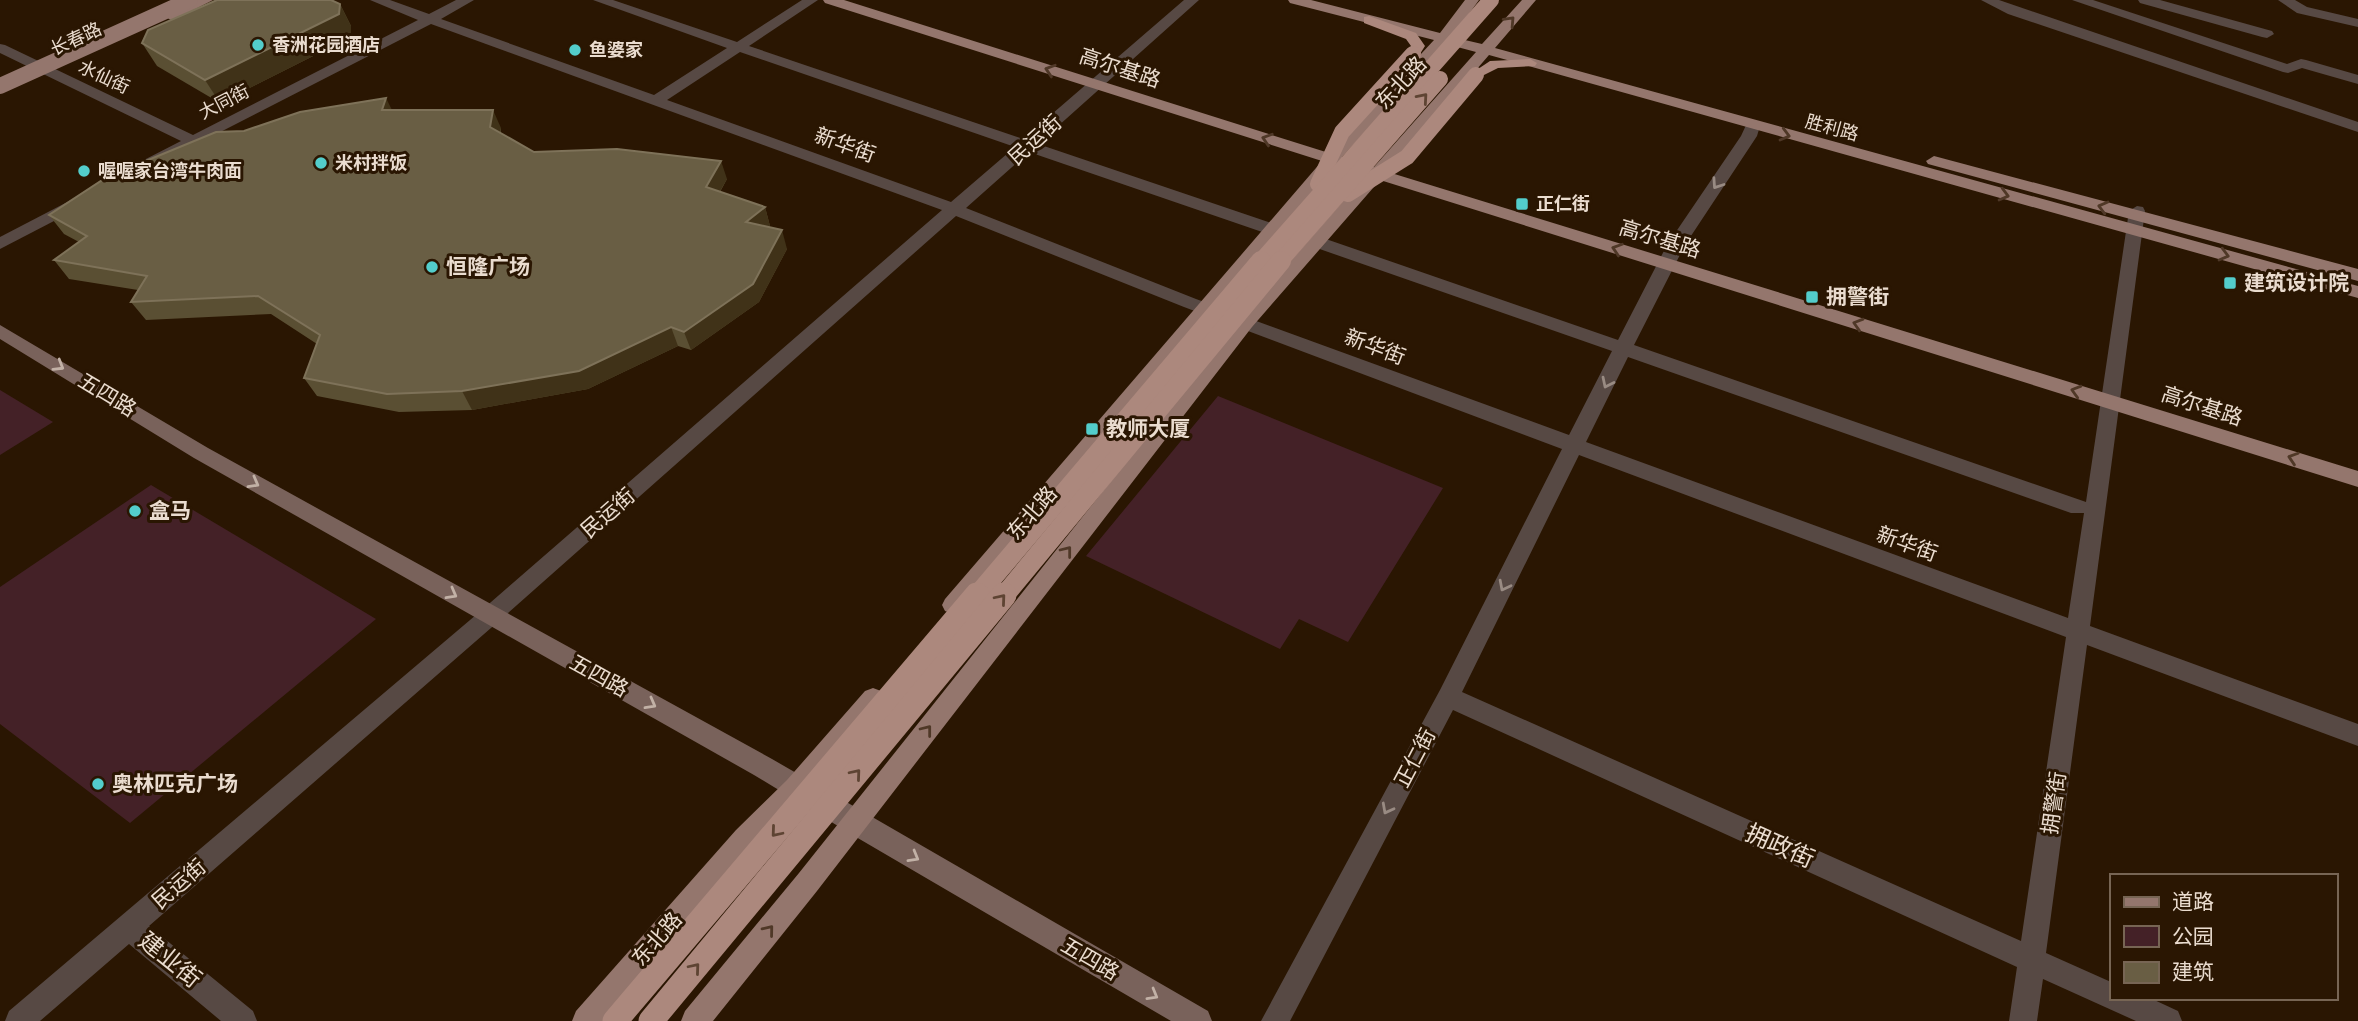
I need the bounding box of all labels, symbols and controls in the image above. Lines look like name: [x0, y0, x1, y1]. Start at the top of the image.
street label: 长春路: [46, 16, 106, 61]
one-way arrow: [1502, 16, 1515, 29]
place label: 香洲花园酒店: [272, 32, 380, 57]
marker: 香洲花园酒店: [250, 37, 266, 53]
place label: 鱼婆家: [589, 37, 643, 62]
street label: 高尔基路: [1076, 41, 1165, 94]
marker: 鱼婆家: [567, 42, 583, 58]
street label: 东北路: [1369, 50, 1433, 116]
street label: 水仙街: [74, 54, 134, 99]
one-way arrow: [1044, 63, 1056, 78]
street label: 大同街: [194, 78, 254, 125]
one-way arrow: [1415, 94, 1427, 107]
street label: 民运街: [1002, 108, 1068, 171]
street label: 胜利路: [1803, 108, 1861, 147]
street label: 新华街: [811, 120, 880, 169]
one-way arrow: [1779, 127, 1791, 141]
one-way arrow: [1261, 132, 1273, 147]
place label: 米村拌饭: [335, 150, 407, 175]
marker: 米村拌饭: [313, 155, 329, 171]
place label: 喔喔家台湾牛肉面: [98, 158, 242, 183]
marker: 喔喔家台湾牛肉面: [76, 163, 92, 179]
one-way arrow: [1713, 176, 1725, 189]
one-way arrow: [1998, 187, 2010, 202]
place label: 正仁街: [1536, 191, 1590, 216]
marker: 正仁街: [1514, 196, 1530, 212]
one-way arrow: [2097, 200, 2109, 215]
street label: 高尔基路: [1616, 212, 1705, 265]
one-way arrow: [1612, 243, 1624, 258]
one-way arrow: [2217, 247, 2229, 262]
place label: 恒隆广场: [446, 252, 530, 281]
marker: 恒隆广场: [424, 259, 440, 275]
place label: 建筑设计院: [2244, 268, 2349, 297]
marker: 建筑设计院: [2222, 275, 2238, 291]
place label: 拥警街: [1826, 282, 1889, 311]
marker: 拥警街: [1804, 289, 1820, 305]
one-way arrow: [1853, 317, 1865, 332]
street label: 新华街: [1341, 322, 1410, 371]
one-way arrow: [51, 358, 64, 371]
street label: 五四路: [73, 366, 142, 423]
one-way arrow: [1601, 376, 1615, 388]
street label: 高尔基路: [2158, 379, 2247, 432]
one-way arrow: [2070, 384, 2082, 399]
place label: 教师大厦: [1106, 414, 1190, 443]
marker: 教师大厦: [1084, 421, 1100, 437]
one-way arrow: [2287, 452, 2300, 466]
one-way arrow: [247, 475, 259, 488]
street label: 东北路: [1000, 479, 1063, 546]
street label: 民运街: [574, 481, 641, 544]
place label: 盒马: [149, 496, 191, 525]
marker: 盒马: [127, 503, 143, 519]
street label: 新华街: [1873, 519, 1942, 568]
one-way arrow: [1059, 546, 1072, 558]
one-way arrow: [1499, 579, 1513, 591]
one-way arrow: [445, 586, 458, 599]
one-way arrow: [993, 595, 1005, 608]
street label: 五四路: [565, 648, 634, 704]
one-way arrow: [644, 696, 657, 709]
street label: 正仁街: [1387, 723, 1442, 792]
one-way arrow: [919, 725, 932, 738]
place label: 奥林匹克广场: [112, 769, 238, 798]
one-way arrow: [848, 770, 860, 783]
street label: 拥警街: [2035, 770, 2072, 836]
marker: 奥林匹克广场: [90, 776, 106, 792]
one-way arrow: [1382, 802, 1396, 814]
street label: 拥政街: [1741, 816, 1820, 875]
one-way arrow: [771, 824, 784, 837]
one-way arrow: [906, 849, 919, 862]
street label: 民运街: [145, 852, 212, 915]
legend: [2110, 874, 2337, 1000]
text: 道路: [2172, 887, 2214, 916]
street label: 东北路: [625, 905, 688, 972]
text: 公园: [2172, 922, 2214, 951]
street label: 建业街: [132, 924, 209, 995]
one-way arrow: [761, 926, 773, 939]
street label: 五四路: [1056, 930, 1125, 987]
text: 建筑: [2172, 957, 2214, 986]
one-way arrow: [687, 964, 699, 977]
one-way arrow: [1146, 987, 1159, 1000]

